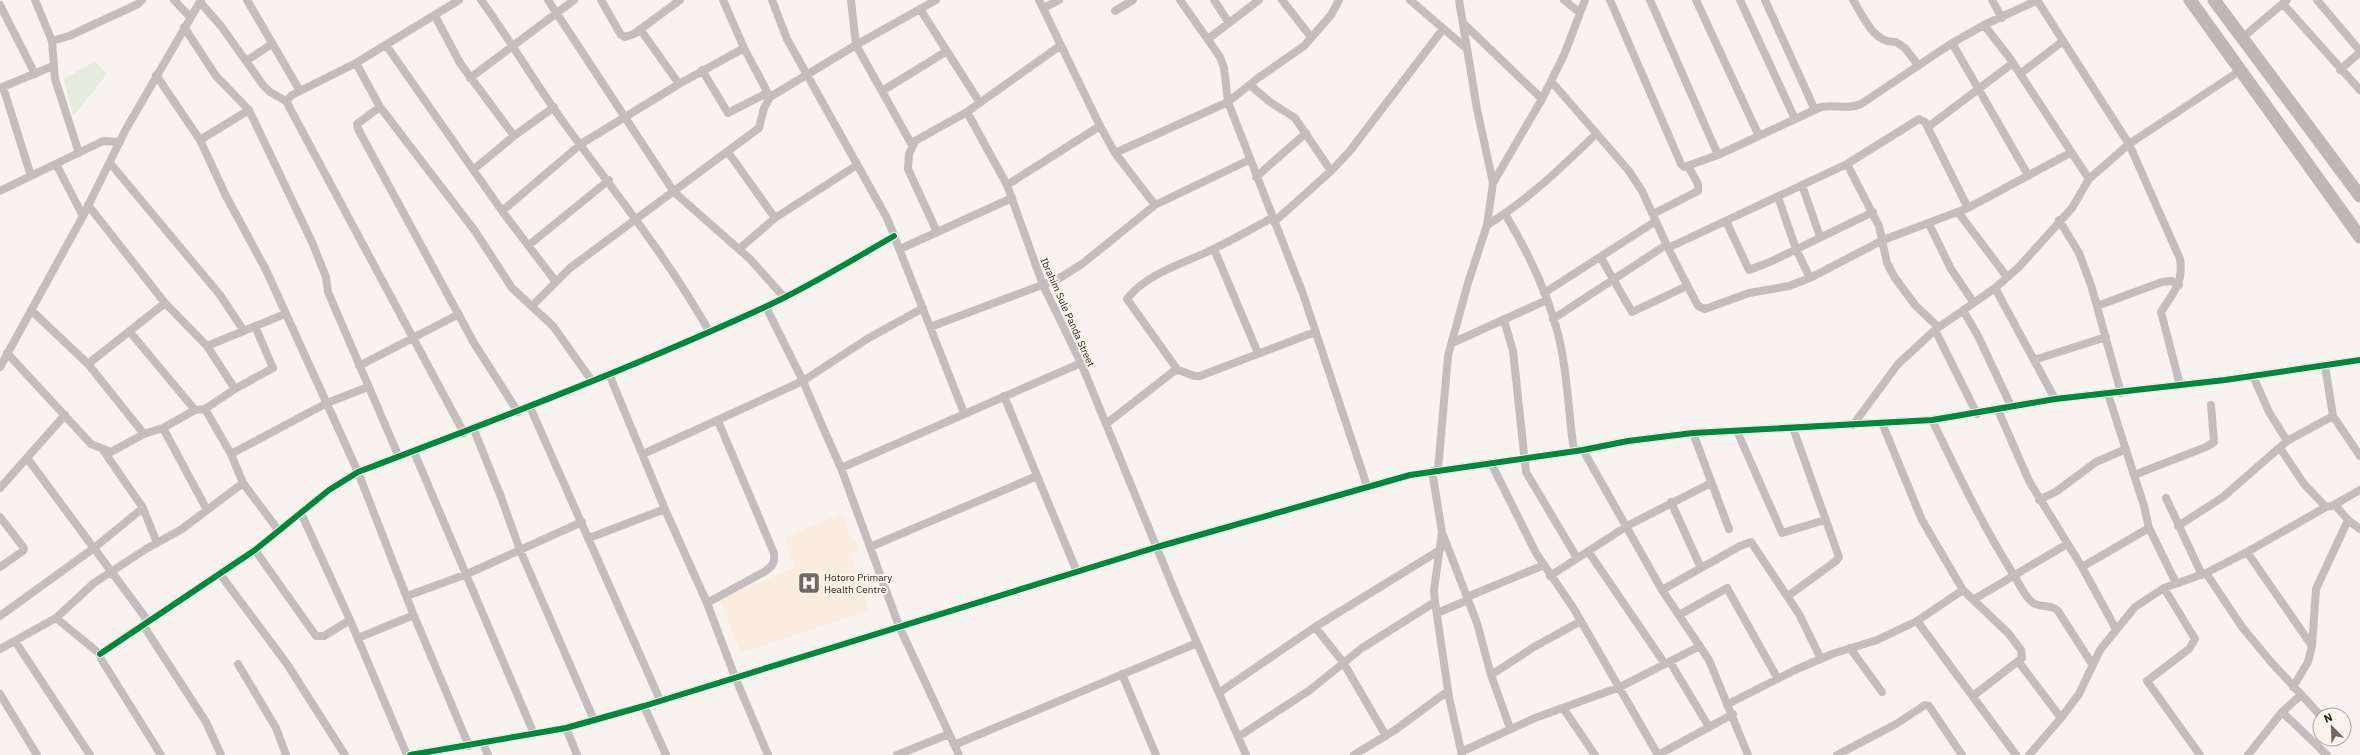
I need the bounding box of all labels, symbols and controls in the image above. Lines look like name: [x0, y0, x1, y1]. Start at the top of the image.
street label: Ibrahim Sule Panda Street: [1038, 256, 1098, 369]
hospital icon: Hotoro Primary Health Centre: [796, 570, 822, 596]
place label: Hotoro Primary Health Centre: [824, 571, 892, 596]
north arrow: [2312, 707, 2352, 747]
text: N: [2322, 710, 2335, 726]

